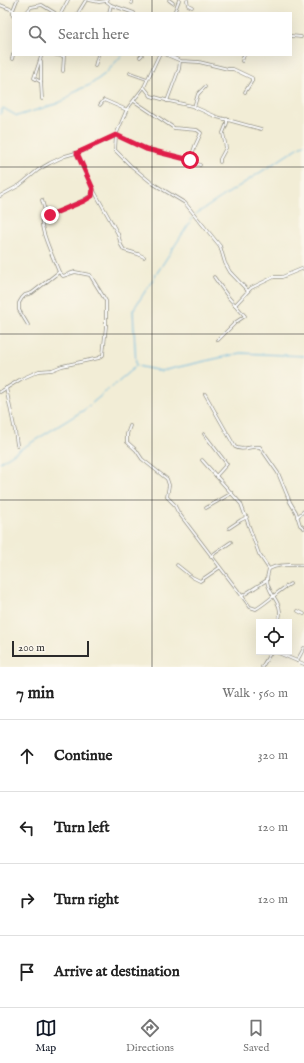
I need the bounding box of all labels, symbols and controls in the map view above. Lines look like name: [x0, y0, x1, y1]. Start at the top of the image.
search box: [12, 12, 292, 56]
icon: search: [26, 23, 48, 45]
text: Search here: [58, 25, 129, 44]
route start: [181, 151, 199, 169]
route end: [41, 206, 59, 224]
map controls: [256, 619, 292, 655]
button: locate: [256, 619, 292, 655]
scale bar: [12, 639, 89, 658]
text: 200 m: [18, 641, 45, 655]
text: 7 min: [16, 683, 54, 704]
text: Walk · 560 m: [222, 685, 288, 702]
icon: ahead: [16, 745, 38, 767]
text: Continue: [54, 746, 112, 765]
text: 320 m: [258, 747, 288, 764]
icon: left: [16, 817, 38, 839]
text: Turn left: [54, 818, 110, 837]
text: 120 m: [258, 819, 288, 836]
icon: right: [16, 889, 38, 911]
text: Turn right: [54, 890, 119, 909]
text: 120 m: [258, 891, 288, 908]
icon: arrive: [16, 961, 38, 983]
text: Arrive at destination: [54, 962, 180, 981]
tab: Map: [35, 1017, 57, 1055]
tab: Directions: [126, 1017, 174, 1055]
tab: Saved: [243, 1017, 269, 1055]

